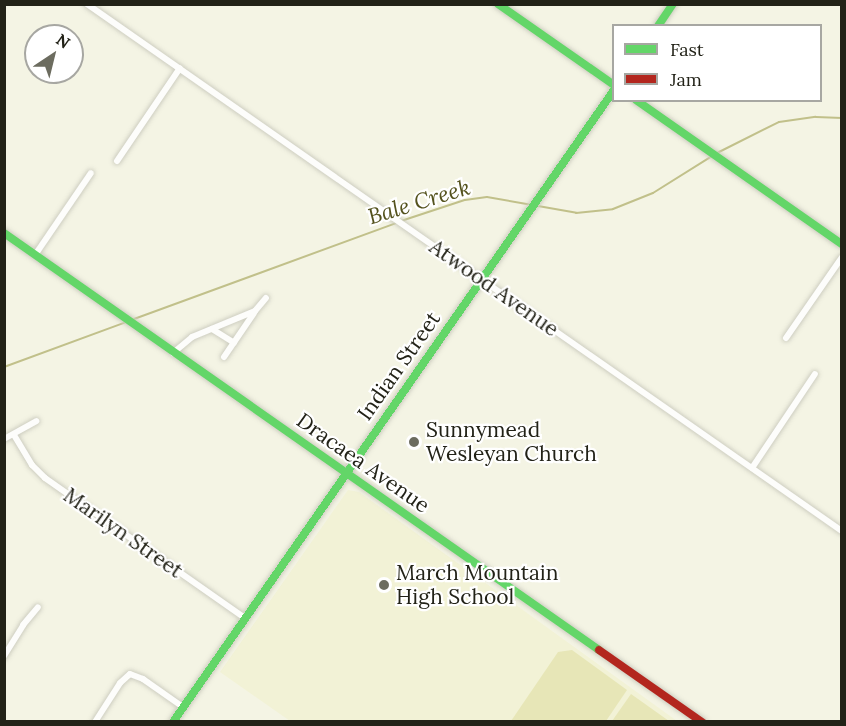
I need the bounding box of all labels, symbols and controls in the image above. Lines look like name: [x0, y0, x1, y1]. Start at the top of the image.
north arrow: [24, 24, 84, 84]
legend: [612, 24, 822, 102]
text: N: [52, 29, 74, 53]
text: Fast: [670, 38, 704, 61]
text: Jam: [670, 68, 702, 91]
water label: Bale Creek: [365, 174, 473, 230]
street label: Atwood Avenue: [425, 234, 563, 342]
street label: Indian Street: [352, 307, 446, 425]
street label: Dracaea Avenue: [292, 408, 434, 518]
place label: Sunnymead Wesleyan Church: [426, 417, 597, 467]
marker: Sunnymead Wesleyan Church: [407, 435, 421, 449]
street label: Marilyn Street: [59, 483, 187, 583]
place label: March Mountain High School: [396, 560, 558, 610]
marker: March Mountain High School: [377, 578, 391, 592]

